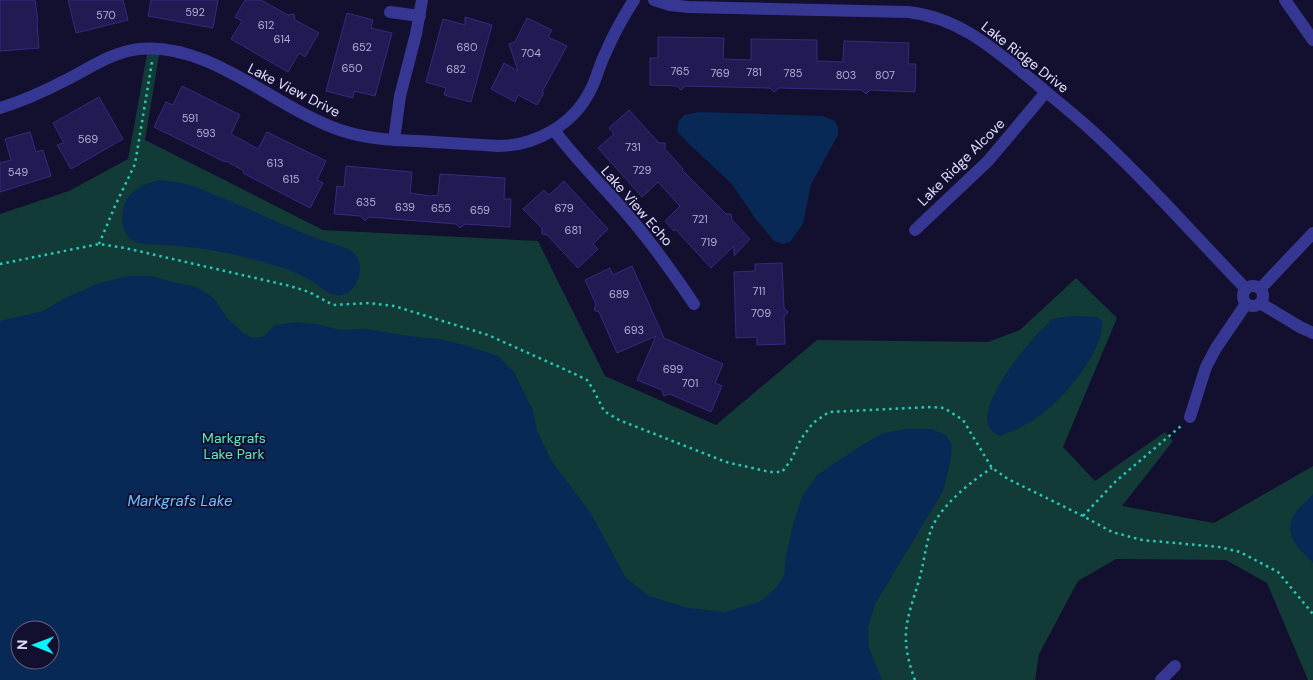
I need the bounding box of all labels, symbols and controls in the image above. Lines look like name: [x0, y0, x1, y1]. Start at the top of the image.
house number: 592: [185, 5, 205, 19]
house number: 570: [96, 8, 116, 22]
street label: Lake Ridge Drive: [978, 17, 1072, 97]
house number: 612: [258, 18, 274, 32]
house number: 614: [273, 32, 291, 46]
house number: 652: [352, 40, 372, 54]
house number: 680: [456, 40, 478, 54]
house number: 704: [521, 46, 541, 60]
street label: Lake View Drive: [245, 59, 343, 121]
house number: 650: [342, 61, 362, 75]
house number: 682: [446, 62, 466, 76]
house number: 765: [671, 64, 690, 78]
house number: 781: [746, 65, 762, 79]
house number: 769: [710, 66, 730, 80]
house number: 785: [783, 66, 803, 80]
house number: 803: [836, 68, 856, 82]
house number: 807: [875, 68, 895, 82]
house number: 591: [182, 111, 198, 125]
street label: Lake Ridge Alcove: [914, 115, 1008, 209]
house number: 593: [196, 126, 216, 140]
house number: 569: [78, 132, 98, 146]
house number: 731: [625, 140, 641, 154]
house number: 613: [267, 156, 283, 170]
street label: Lake View Echo: [597, 162, 677, 250]
house number: 729: [633, 163, 651, 177]
house number: 549: [8, 165, 28, 179]
house number: 615: [282, 172, 300, 186]
house number: 635: [356, 195, 376, 209]
house number: 639: [395, 200, 415, 214]
house number: 655: [431, 201, 451, 215]
house number: 679: [554, 201, 574, 215]
house number: 659: [470, 203, 490, 217]
house number: 721: [692, 212, 708, 226]
house number: 681: [565, 223, 581, 237]
house number: 719: [701, 235, 717, 249]
house number: 711: [753, 284, 765, 298]
house number: 689: [609, 287, 629, 301]
house number: 709: [751, 306, 771, 320]
house number: 693: [624, 323, 644, 337]
house number: 699: [663, 362, 683, 376]
house number: 701: [682, 376, 698, 390]
park label: Markgrafs Lake Park: [202, 429, 266, 463]
water label: Markgrafs Lake: [127, 491, 233, 511]
north arrow: [10, 620, 60, 670]
text: N: [13, 640, 31, 650]

